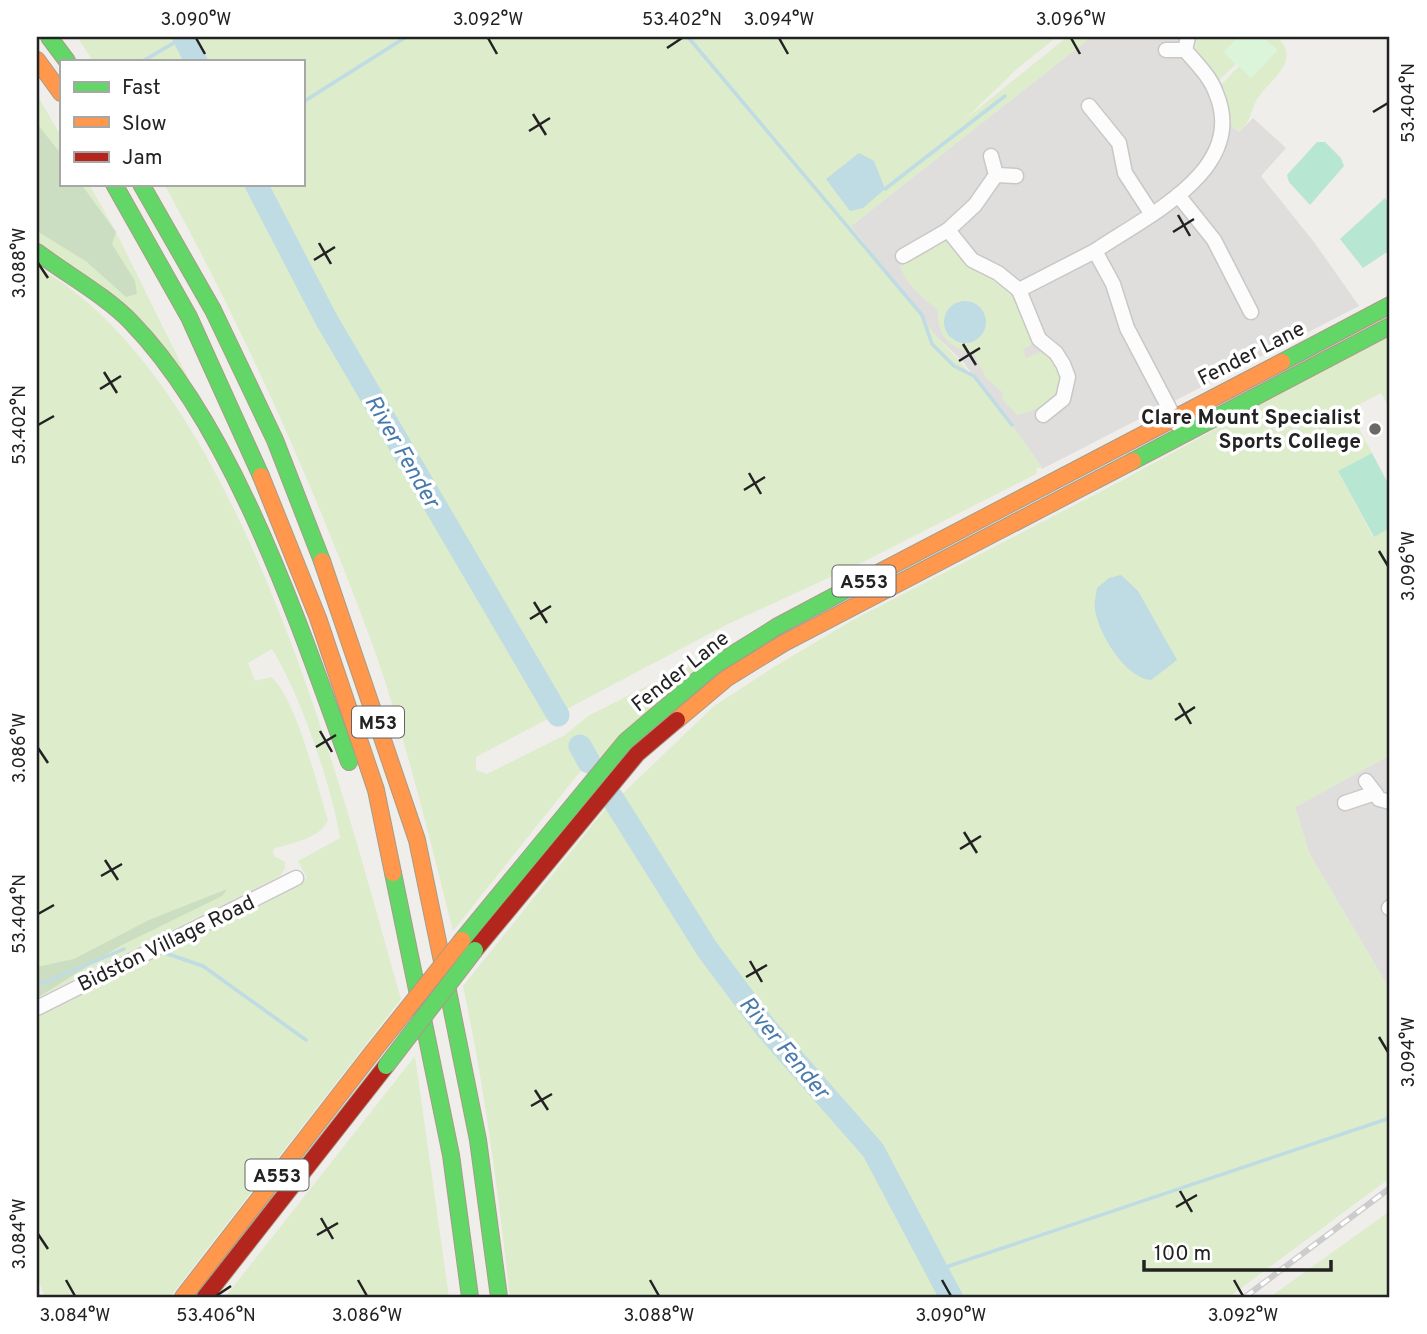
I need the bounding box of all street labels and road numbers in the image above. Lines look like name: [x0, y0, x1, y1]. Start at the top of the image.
street label: Fender Lane: [1194, 316, 1310, 393]
road number: A553: [832, 566, 896, 596]
street label: Fender Lane: [627, 626, 735, 719]
road number: M53: [352, 706, 404, 737]
street label: Bidston Village Road: [74, 890, 260, 999]
road number: A553: [246, 1160, 308, 1190]

